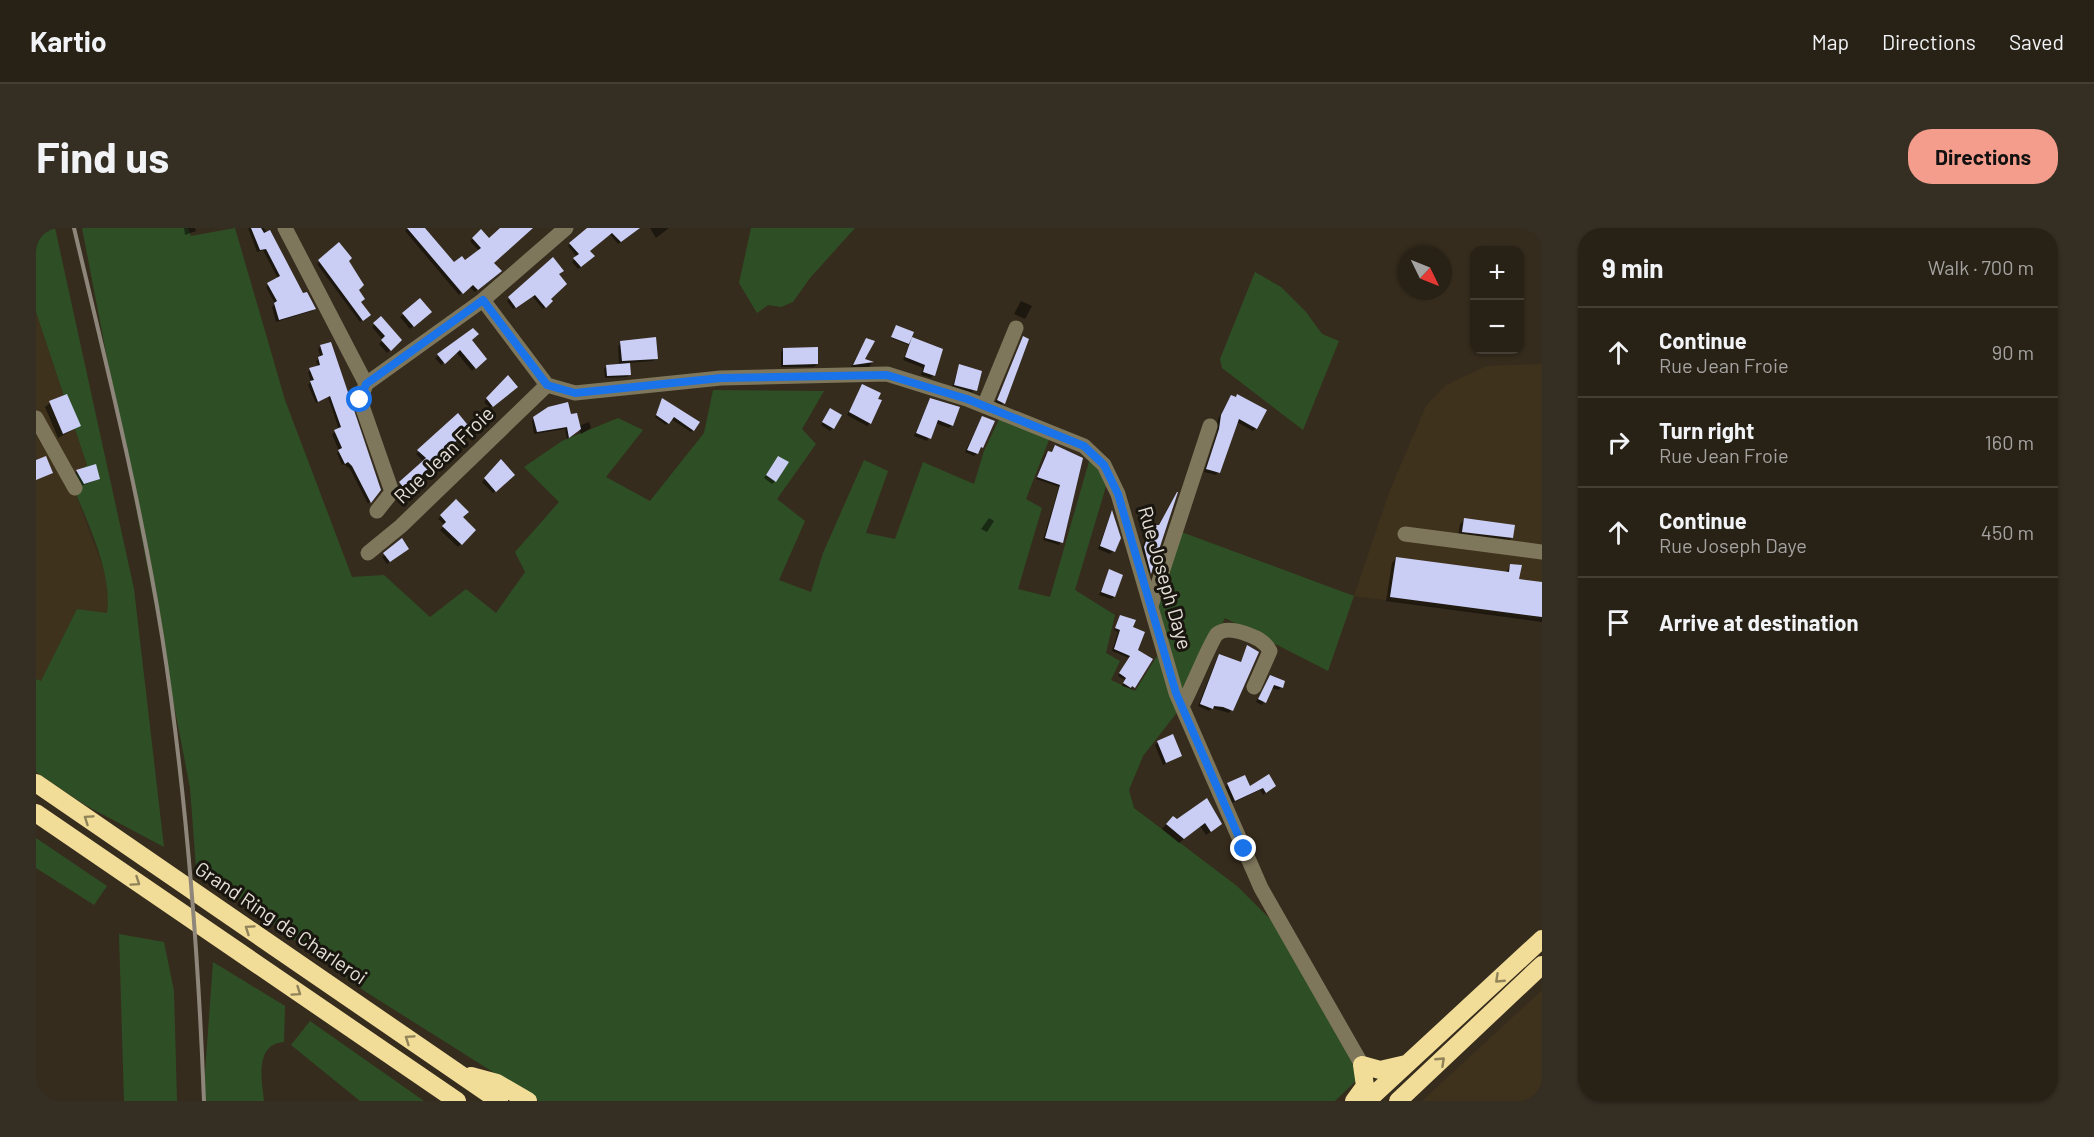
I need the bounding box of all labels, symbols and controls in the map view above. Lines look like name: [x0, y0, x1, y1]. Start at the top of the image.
text: Kartio: [30, 24, 107, 58]
text: Map: [1812, 29, 1849, 54]
text: Directions: [1882, 29, 1976, 54]
text: Saved: [2009, 29, 2064, 54]
button: Directions: [1908, 129, 2058, 184]
text: Find us: [36, 131, 169, 181]
north arrow: [1398, 246, 1452, 300]
map controls: [1470, 246, 1524, 354]
button: +: [1470, 246, 1524, 300]
text: 9 min: [1602, 252, 1664, 283]
text: Walk · 700 m: [1928, 255, 2034, 279]
button: −: [1470, 300, 1524, 354]
text: Continue: [1659, 327, 1747, 353]
icon: ahead: [1602, 336, 1635, 369]
text: 90 m: [1992, 340, 2034, 364]
text: Rue Jean Froie: [1659, 353, 1789, 377]
route start: [346, 386, 372, 412]
street label: Rue Jean Froie: [388, 401, 498, 508]
text: Turn right: [1659, 417, 1754, 443]
icon: right: [1602, 426, 1635, 459]
text: 160 m: [1985, 430, 2034, 454]
text: Rue Jean Froie: [1659, 443, 1789, 467]
street label: Rue Joseph Daye: [1134, 503, 1198, 652]
text: Continue: [1659, 507, 1747, 533]
icon: ahead: [1602, 516, 1635, 549]
text: 450 m: [1981, 520, 2034, 544]
text: Rue Joseph Daye: [1659, 533, 1807, 557]
icon: arrive: [1602, 606, 1635, 639]
text: Arrive at destination: [1659, 609, 1858, 635]
one-way arrow: [83, 815, 94, 826]
route end: [1230, 835, 1256, 861]
street label: Grand Ring de Charleroi: [191, 856, 372, 989]
one-way arrow: [130, 875, 141, 886]
one-way arrow: [244, 925, 255, 936]
one-way arrow: [1495, 972, 1506, 983]
one-way arrow: [290, 985, 301, 996]
one-way arrow: [405, 1035, 416, 1046]
one-way arrow: [1434, 1057, 1445, 1068]

